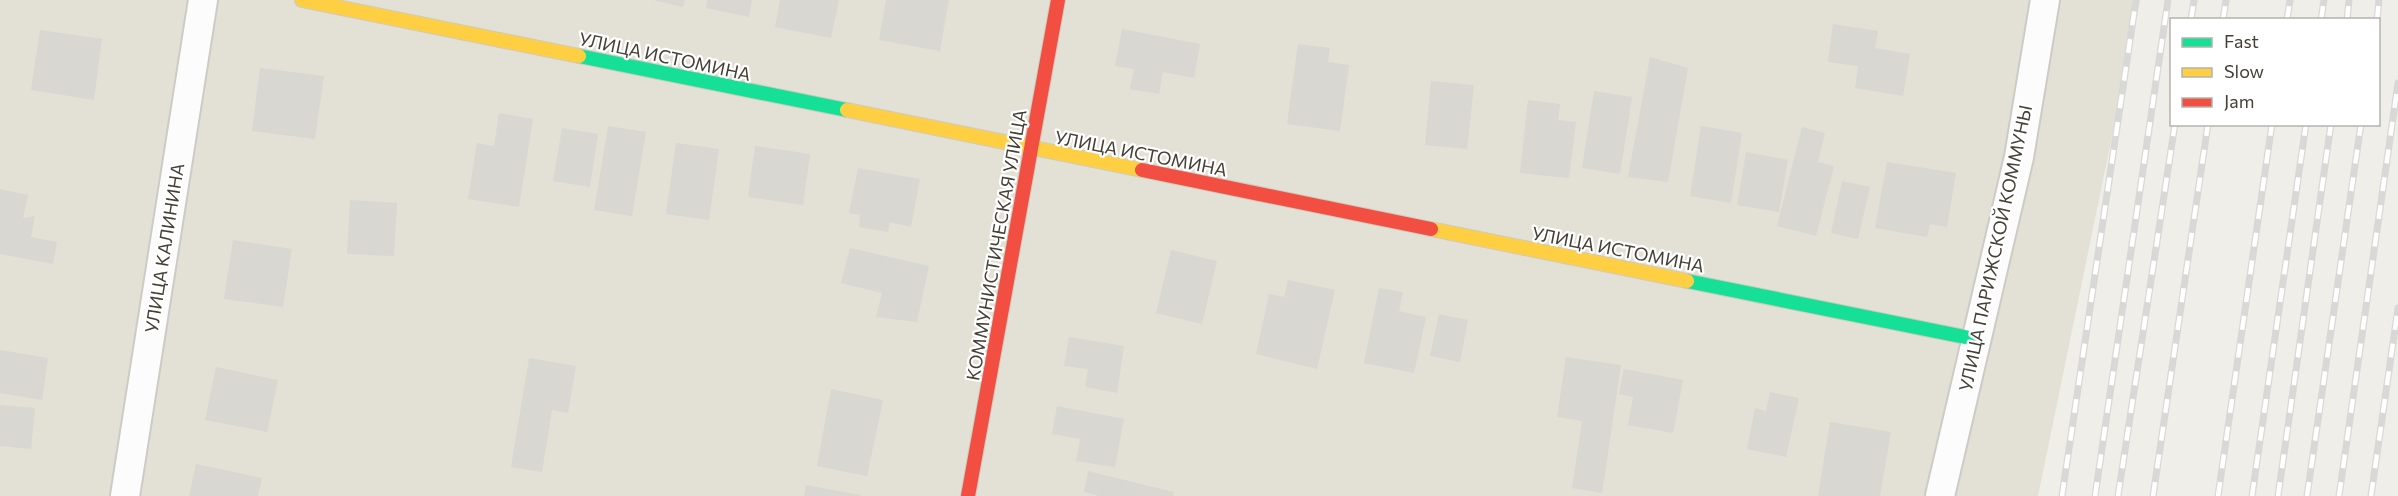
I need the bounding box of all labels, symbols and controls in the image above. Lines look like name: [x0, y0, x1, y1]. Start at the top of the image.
legend: [2170, 18, 2380, 126]
street label: УЛИЦА ИСТОМИНА: [577, 27, 753, 85]
text: Fast: [2224, 30, 2259, 52]
text: Slow: [2224, 60, 2264, 82]
text: Jam: [2224, 90, 2254, 112]
street label: УЛИЦА ПАРИЖСКОЙ КОММУНЫ: [1954, 103, 2036, 393]
street label: КОММУНИСТИЧЕСКАЯ УЛИЦА: [961, 108, 1031, 382]
street label: УЛИЦА ИСТОМИНА: [1053, 125, 1229, 181]
street label: УЛИЦА КАЛИНИНА: [140, 161, 188, 335]
street label: УЛИЦА ИСТОМИНА: [1530, 221, 1706, 277]

